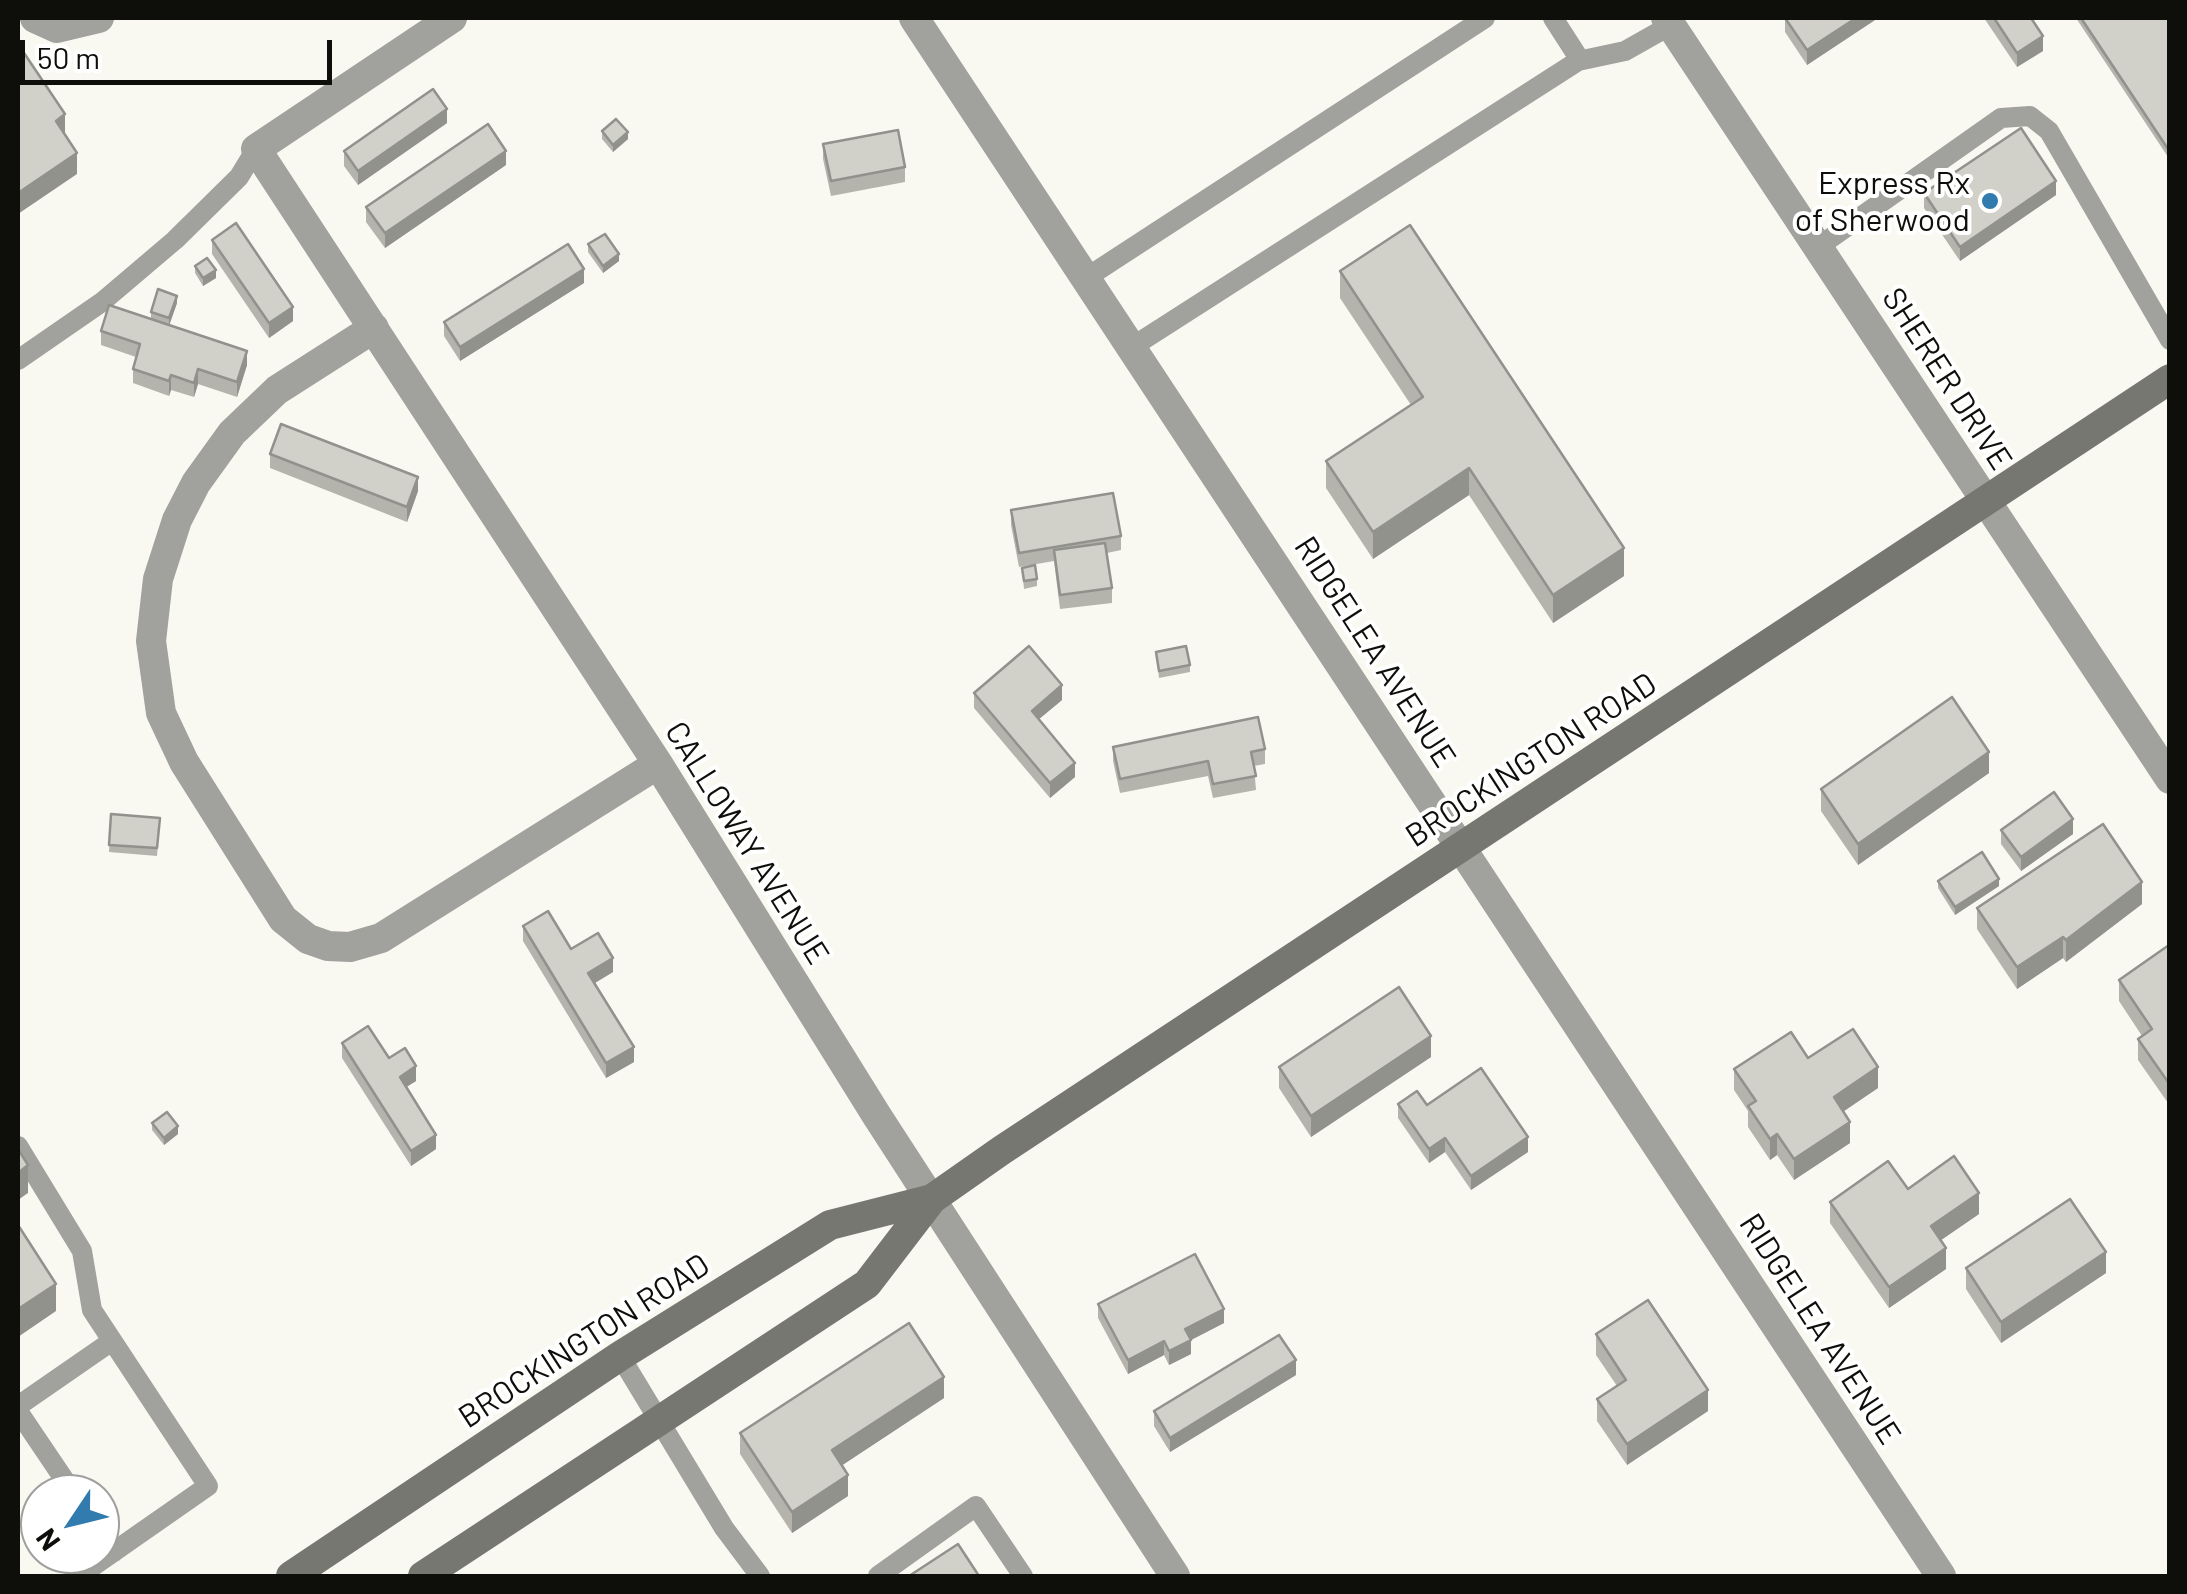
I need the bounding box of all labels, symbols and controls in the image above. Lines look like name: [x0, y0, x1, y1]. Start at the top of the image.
scale bar: [25, 20, 338, 82]
text: 50 m: [37, 39, 100, 75]
place label: Express Rx of Sherwood: [1795, 164, 1970, 239]
marker: Express Rx of Sherwood: [1979, 190, 2001, 212]
street label: SHERER DRIVE: [1874, 281, 2020, 477]
street label: RIDGELEA AVENUE: [1286, 529, 1464, 775]
street label: BROCKINGTON ROAD: [1398, 665, 1664, 855]
street label: CALLOWAY AVENUE: [657, 715, 837, 971]
street label: RIDGELEA AVENUE: [1731, 1206, 1909, 1452]
street label: BROCKINGTON ROAD: [451, 1246, 717, 1436]
north arrow: [20, 1474, 120, 1574]
text: N: [28, 1523, 66, 1557]

